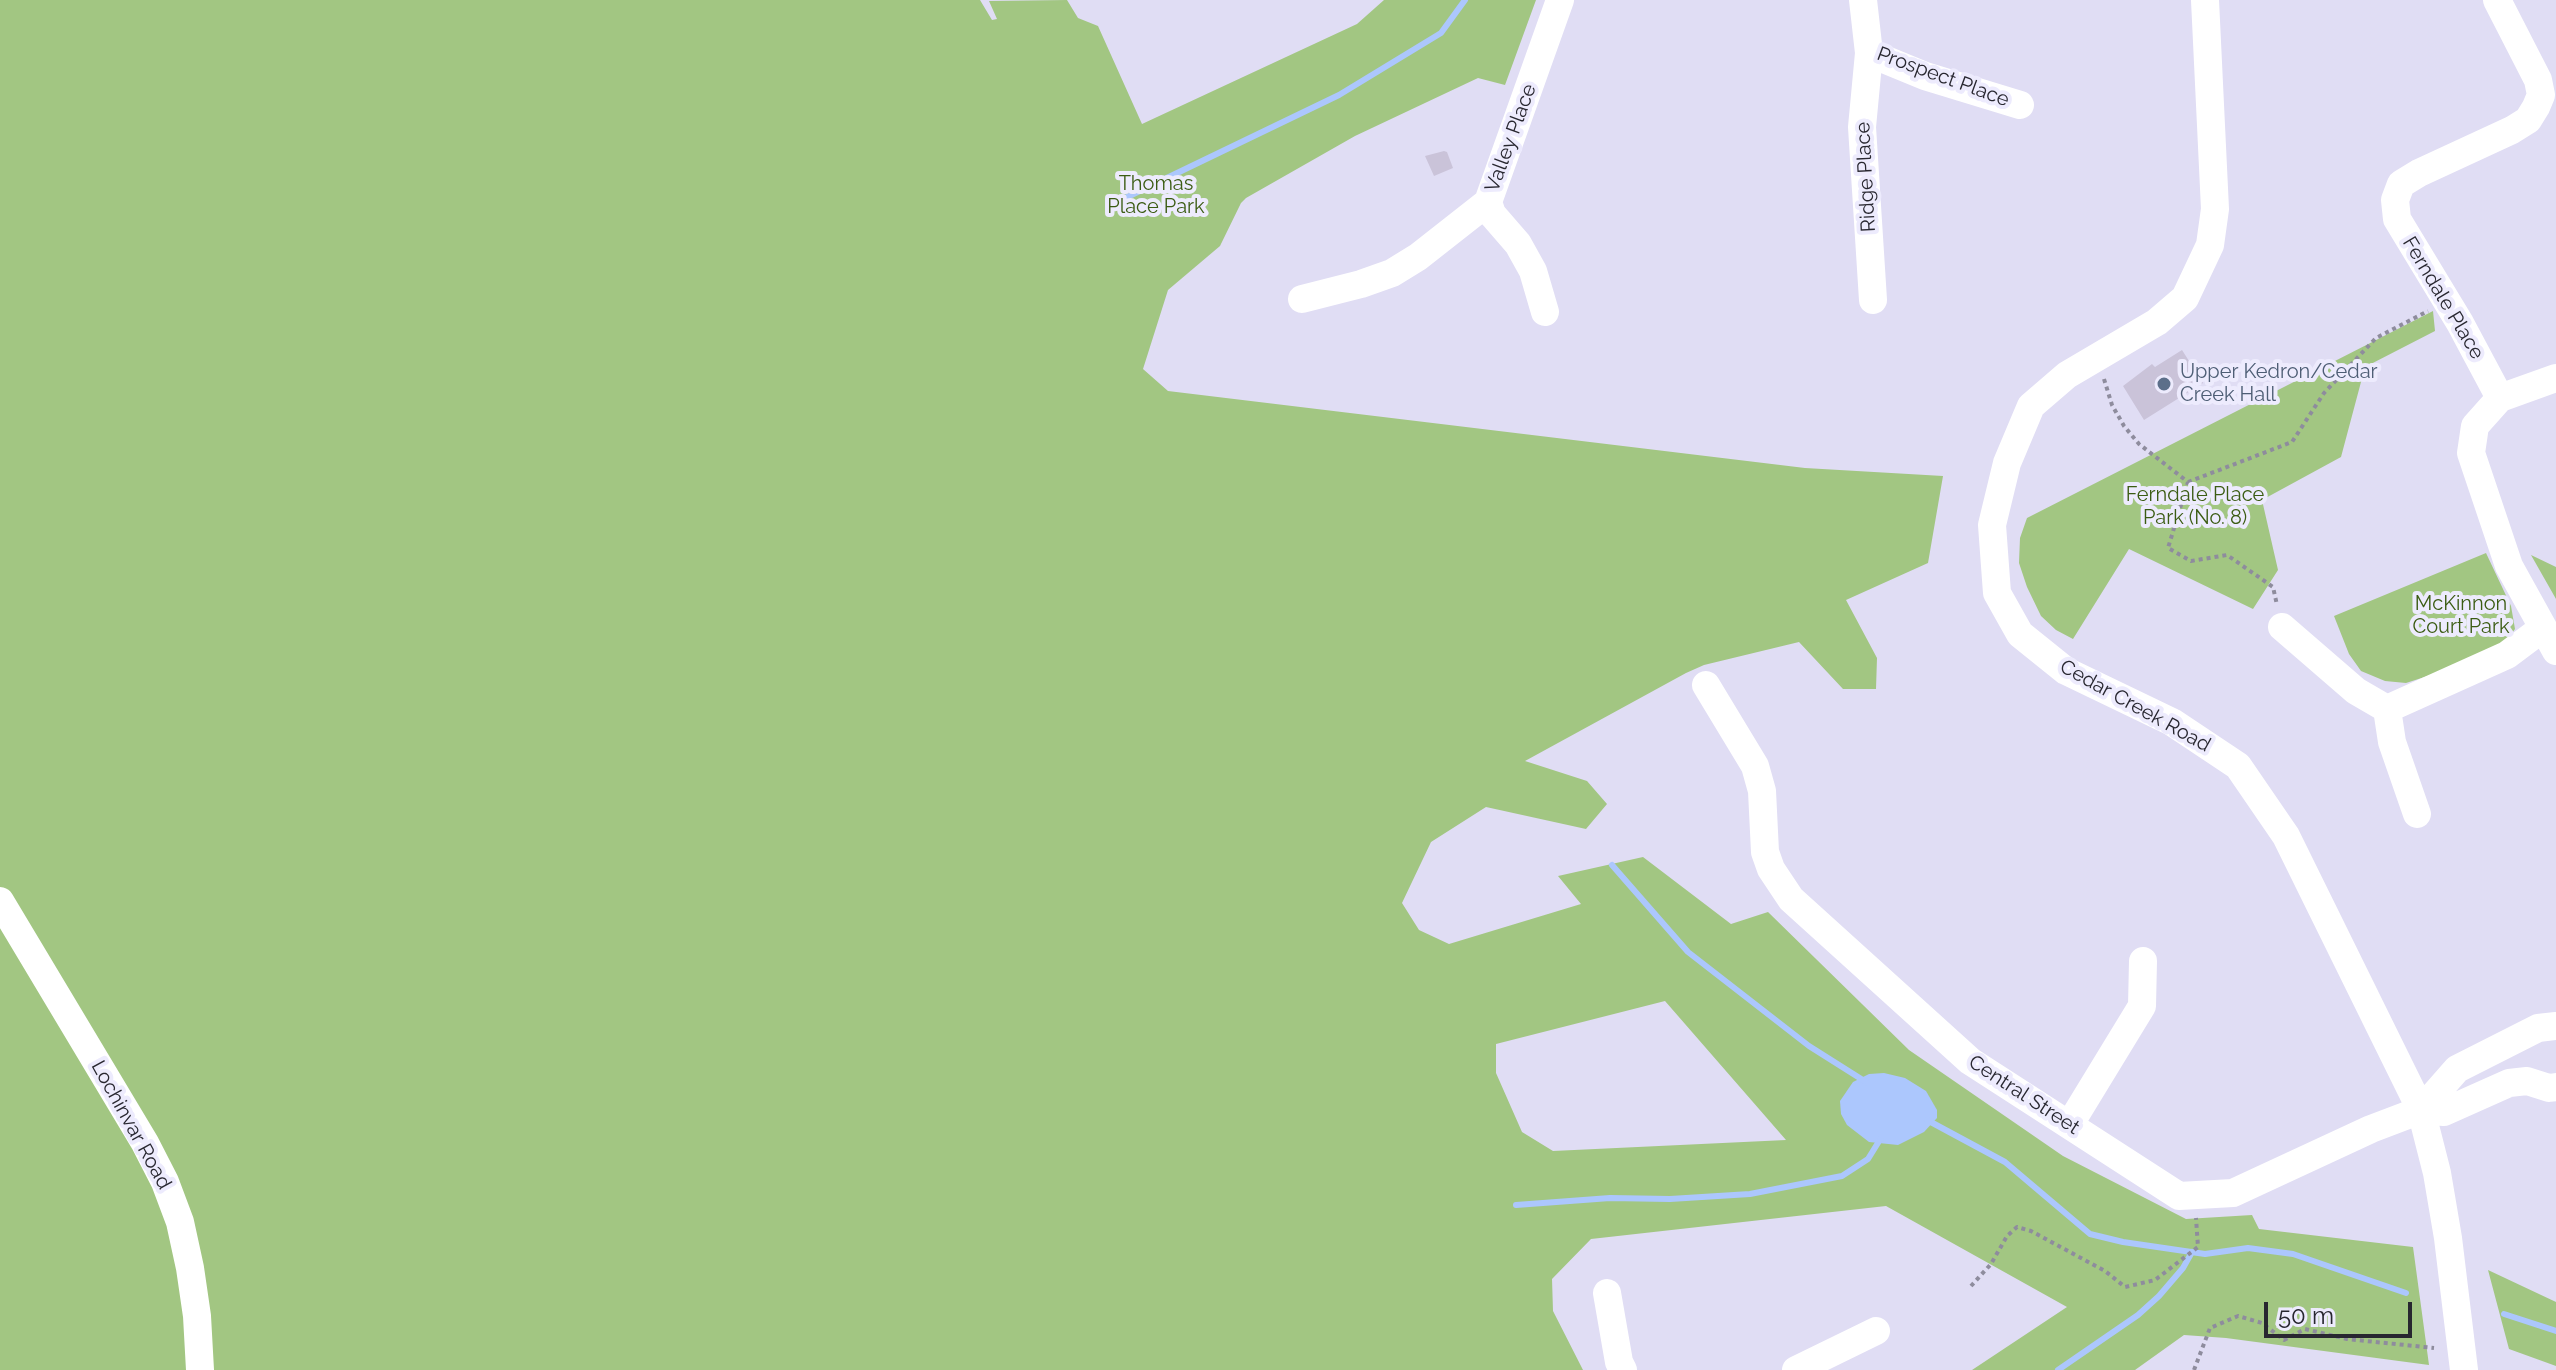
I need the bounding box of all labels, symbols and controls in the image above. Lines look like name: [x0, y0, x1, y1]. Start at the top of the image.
street label: Prospect Place: [1874, 42, 2012, 112]
street label: Valley Place: [1480, 81, 1542, 195]
street label: Ridge Place: [1851, 121, 1881, 233]
park label: Thomas Place Park: [1107, 172, 1205, 219]
street label: Ferndale Place: [2397, 232, 2489, 364]
place label: Upper Kedron/Cedar Creek Hall: [2180, 360, 2378, 407]
marker: Upper Kedron/Cedar Creek Hall: [2155, 375, 2173, 393]
park label: Ferndale Place Park (No. 8): [2126, 483, 2264, 530]
park label: McKinnon Court Park: [2412, 592, 2510, 639]
street label: Cedar Creek Road: [2056, 655, 2214, 757]
street label: Central Street: [1964, 1050, 2084, 1140]
street label: Lochinvar Road: [86, 1057, 176, 1193]
scale bar: [2268, 1286, 2416, 1336]
text: 50 m: [2278, 1301, 2334, 1330]

